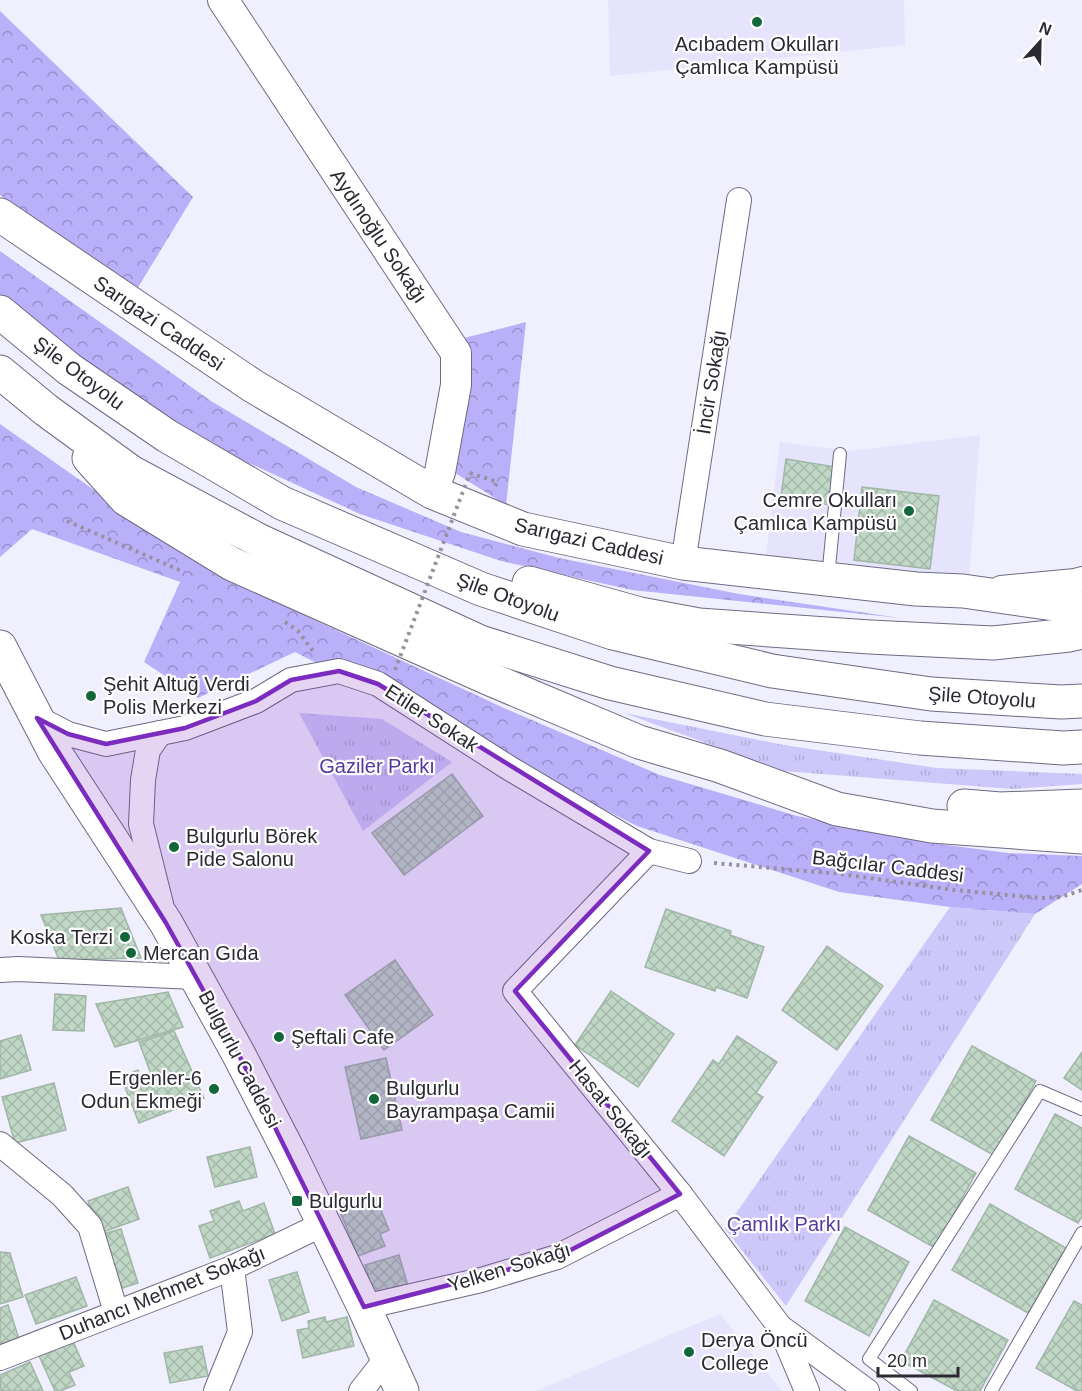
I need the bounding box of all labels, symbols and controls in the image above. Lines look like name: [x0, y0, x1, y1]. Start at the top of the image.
north arrow: [1010, 12, 1070, 72]
marker: Acıbadem Okulları Çamlıca Kampüsü: [750, 15, 764, 29]
text: N: [1037, 19, 1054, 39]
place label: Acıbadem Okulları Çamlıca Kampüsü: [675, 33, 839, 78]
street label: Aydınoğlu Sokağı: [326, 165, 432, 307]
street label: Sarıgazi Caddesi: [90, 271, 228, 375]
street label: İncir Sokağı: [692, 328, 730, 436]
street label: Şile Otoyolu: [29, 332, 129, 414]
place label: Cemre Okulları Çamlıca Kampüsü: [734, 489, 897, 534]
marker: Cemre Okulları Çamlıca Kampüsü: [902, 504, 916, 518]
street label: Sarıgazi Caddesi: [512, 513, 666, 569]
street label: Şile Otoyolu: [454, 568, 562, 626]
place label: Şehit Altuğ Verdi Polis Merkezi: [103, 673, 250, 718]
street label: Etiler Sokak: [381, 680, 484, 757]
street label: Şile Otoyolu: [927, 682, 1037, 712]
marker: Şehit Altuğ Verdi Polis Merkezi: [84, 689, 98, 703]
park label: Gaziler Parkı: [319, 755, 435, 777]
place label: Bulgurlu Börek Pide Salonu: [186, 825, 318, 870]
marker: Bulgurlu Börek Pide Salonu: [167, 840, 181, 854]
street label: Bağcılar Caddesi: [811, 846, 965, 886]
place label: Koska Terzi: [10, 926, 113, 948]
marker: Koska Terzi: [118, 930, 132, 944]
place label: Mercan Gıda: [143, 942, 259, 964]
marker: Mercan Gıda: [124, 946, 138, 960]
street label: Bulgurlu Caddesi: [195, 987, 285, 1131]
place label: Şeftali Cafe: [291, 1026, 394, 1048]
marker: Şeftali Cafe: [272, 1030, 286, 1044]
street label: Hasat Sokağı: [565, 1055, 657, 1163]
place label: Ergenler-6 Odun Ekmeği: [81, 1067, 202, 1112]
place label: Bulgurlu Bayrampaşa Camii: [386, 1077, 555, 1122]
marker: Ergenler-6 Odun Ekmeği: [207, 1082, 221, 1096]
marker: Bulgurlu Bayrampaşa Camii: [367, 1092, 381, 1106]
place label: Bulgurlu: [309, 1190, 382, 1212]
marker: Bulgurlu: [290, 1194, 304, 1208]
park label: Çamlık Parkı: [727, 1213, 841, 1235]
street label: Yelken Sokağı: [445, 1238, 573, 1296]
street label: Duhancı Mehmet Sokağı: [56, 1242, 268, 1344]
place label: Derya Öncü College: [701, 1329, 808, 1374]
scale bar: [878, 1340, 958, 1378]
marker: Derya Öncü College: [682, 1345, 696, 1359]
text: 20 m: [887, 1351, 927, 1371]

